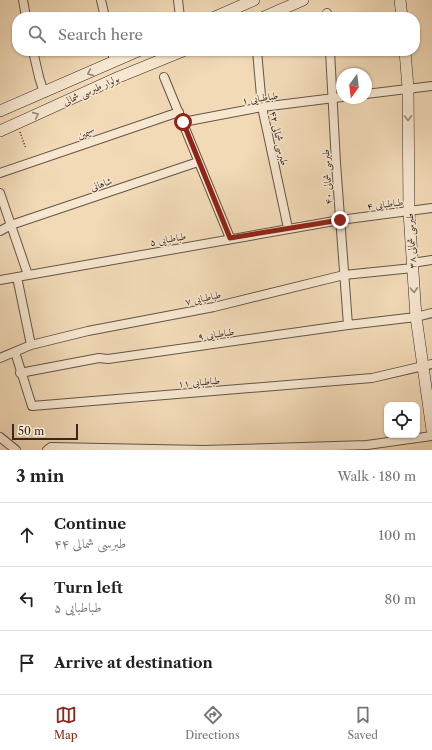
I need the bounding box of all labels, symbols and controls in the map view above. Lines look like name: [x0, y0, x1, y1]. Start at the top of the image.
search box: [12, 12, 420, 56]
icon: search: [26, 23, 48, 45]
text: Search here: [58, 25, 143, 44]
one-way arrow: [86, 68, 93, 76]
north arrow: [336, 68, 372, 104]
street label: بولوار طبرسی شمالی: [61, 72, 122, 109]
street label: طباطبایی ۱: [241, 89, 279, 107]
street label: طبرسی شمالی ۴۲: [266, 110, 291, 167]
one-way arrow: [31, 112, 39, 120]
route start: [174, 113, 192, 131]
one-way arrow: [404, 115, 412, 121]
street label: سیمین: [76, 124, 97, 142]
street label: طبرسی شمالی ۴۰: [319, 149, 336, 205]
street label: شاهانی: [88, 174, 114, 194]
street label: طباطبایی ۴: [366, 195, 404, 213]
route end: [331, 211, 349, 229]
street label: طبرسی شمالی ۳۸: [403, 213, 420, 269]
street label: طباطبایی ۵: [149, 229, 188, 249]
one-way arrow: [410, 287, 419, 293]
street label: طباطبایی ۷: [184, 288, 223, 308]
street label: طباطبایی ۹: [197, 325, 235, 343]
street label: طباطبایی ۱۱: [177, 374, 221, 390]
map controls: [384, 402, 420, 438]
button: locate: [384, 402, 420, 438]
scale bar: [12, 422, 78, 441]
text: 50 m: [18, 424, 44, 438]
text: 3 min: [16, 466, 65, 486]
text: Walk · 180 m: [337, 468, 416, 484]
text: Continue: [54, 514, 126, 533]
icon: ahead: [16, 524, 38, 546]
text: 100 m: [378, 527, 416, 543]
text: طبرسی شمالی ۴۴: [54, 535, 126, 551]
text: Turn left: [54, 578, 123, 597]
icon: left: [16, 588, 38, 610]
text: 80 m: [384, 591, 416, 607]
text: طباطبایی ۵: [54, 599, 102, 615]
icon: arrive: [16, 652, 38, 674]
text: Arrive at destination: [54, 653, 213, 672]
tab: Map: [54, 704, 78, 742]
tab: Directions: [185, 704, 240, 742]
tab: Saved: [348, 704, 378, 742]

